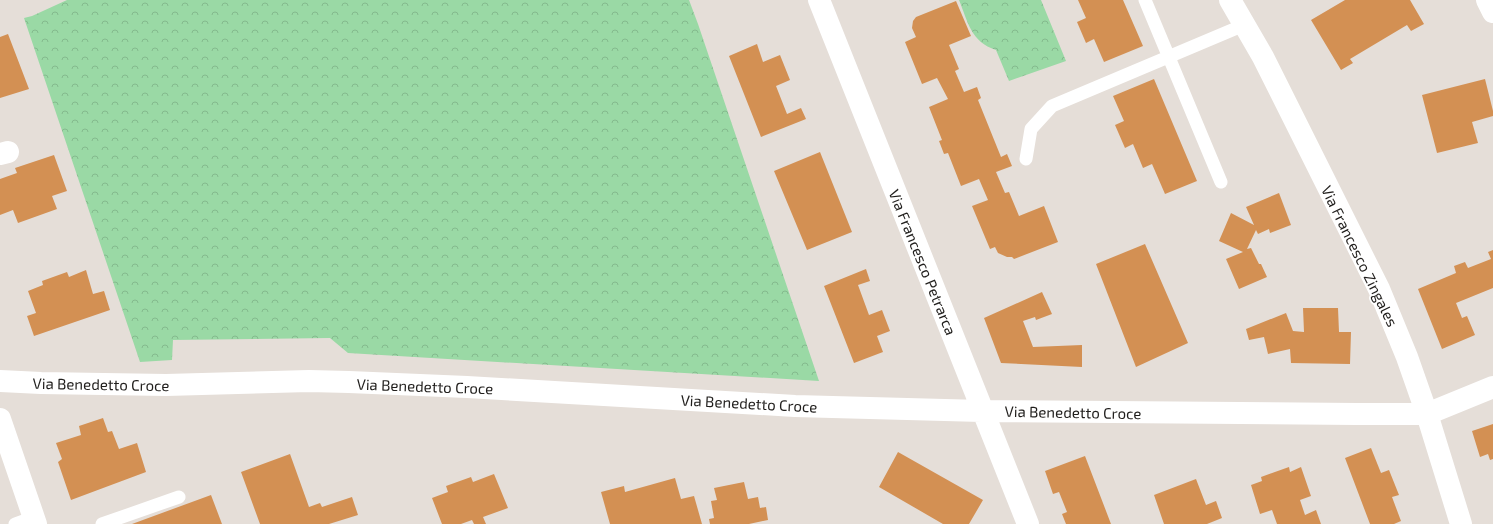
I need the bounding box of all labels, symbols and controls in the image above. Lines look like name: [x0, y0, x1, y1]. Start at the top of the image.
street label: Via Francesco Zingales: [1318, 182, 1402, 330]
street label: Via Francesco Petrarca: [886, 187, 960, 337]
street label: Via Benedetto Croce: [33, 374, 169, 394]
street label: Via Benedetto Croce: [356, 375, 494, 397]
street label: Via Benedetto Croce: [680, 390, 818, 416]
street label: Via Benedetto Croce: [1005, 402, 1141, 422]

